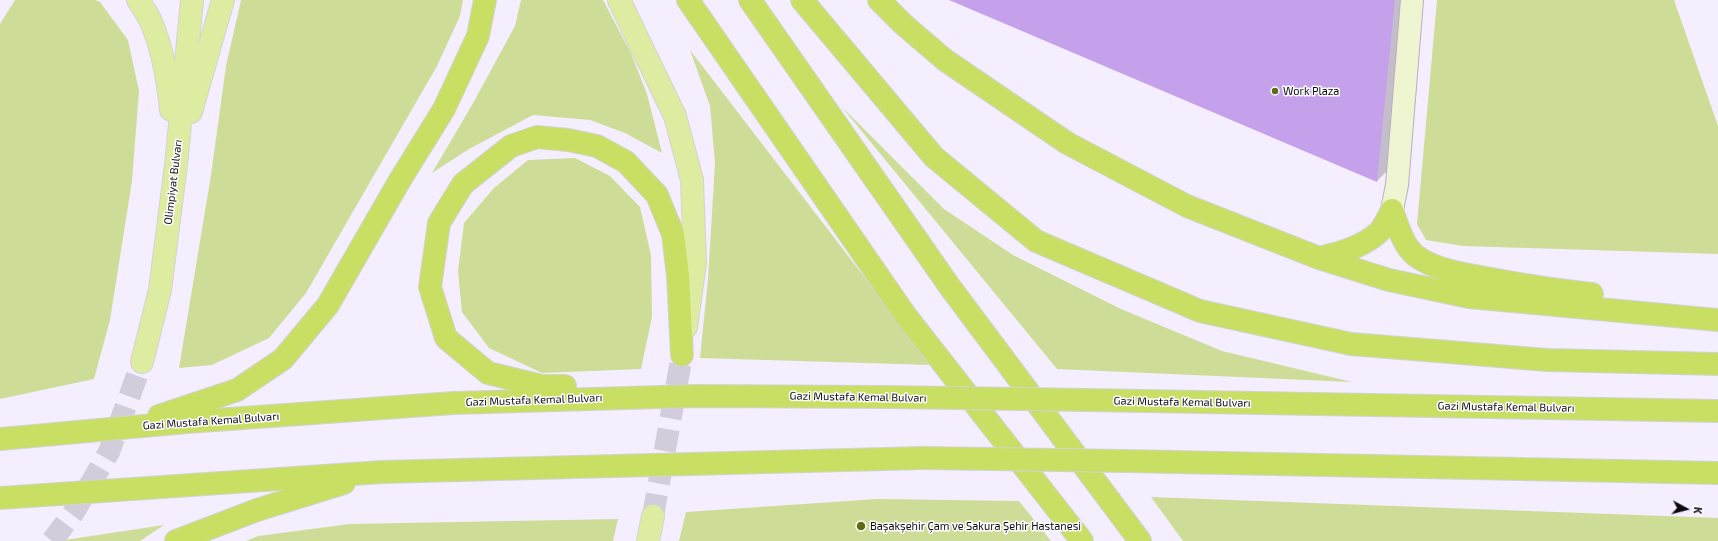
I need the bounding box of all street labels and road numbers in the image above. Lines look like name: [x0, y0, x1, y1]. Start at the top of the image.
street label: Olimpiyat Bulvarı: [161, 139, 185, 225]
street label: Gazi Mustafa Kemal Bulvarı: [789, 389, 927, 405]
street label: Gazi Mustafa Kemal Bulvarı: [465, 391, 603, 409]
street label: Gazi Mustafa Kemal Bulvarı: [1113, 394, 1251, 410]
street label: Gazi Mustafa Kemal Bulvarı: [1437, 399, 1575, 415]
street label: Gazi Mustafa Kemal Bulvarı: [142, 410, 280, 432]

